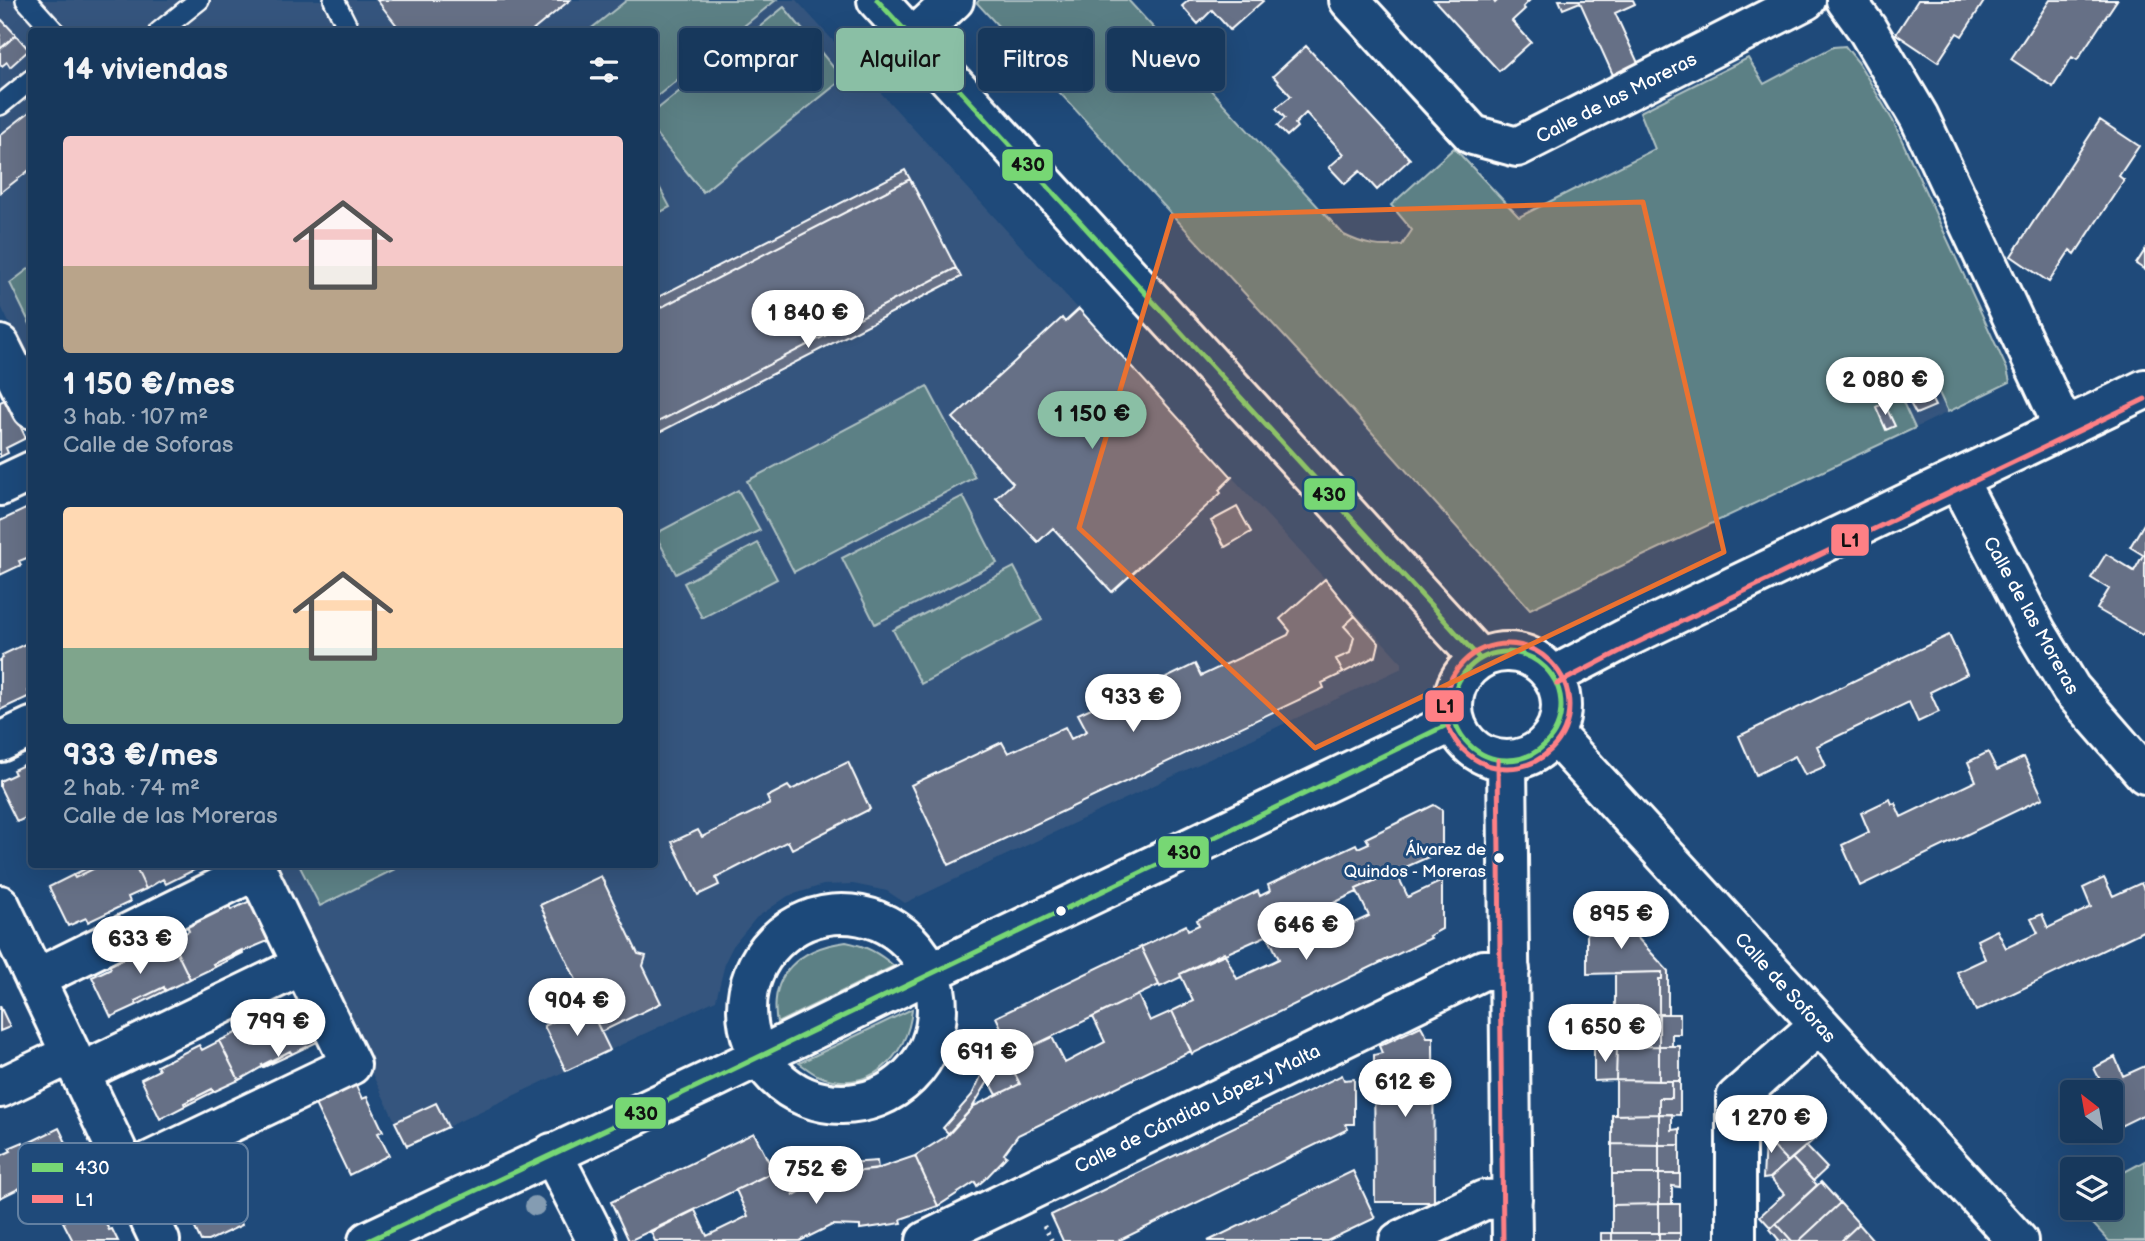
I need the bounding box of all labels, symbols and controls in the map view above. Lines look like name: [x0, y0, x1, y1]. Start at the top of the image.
chip: Comprar: [679, 28, 822, 91]
chip: Alquilar: [836, 28, 964, 91]
chip: Filtros: [978, 28, 1093, 91]
chip: Nuevo: [1107, 28, 1225, 91]
street label: Calle de las Moreras: [1532, 48, 1701, 149]
icon: filters: [585, 51, 623, 89]
text: 14 viviendas: [63, 52, 228, 88]
line badge: 430: [1001, 148, 1054, 182]
text: 430: [1011, 154, 1045, 177]
icon: home: [280, 182, 406, 308]
pin: 1 840 €: [743, 290, 873, 350]
text: 1 840 €: [767, 299, 849, 327]
pin: 2 080 €: [1820, 358, 1950, 417]
text: 2 080 €: [1842, 366, 1928, 394]
text: 1 150 €/mes: [63, 367, 235, 403]
pin: 1 150 €: [1027, 392, 1157, 451]
text: 1 150 €: [1054, 400, 1130, 428]
text: 3 hab. · 107 m²: [63, 403, 208, 431]
text: Calle de Soforas: [63, 431, 233, 459]
line badge: 430: [1303, 477, 1356, 511]
text: 430: [1312, 484, 1346, 507]
line badge: L1: [1830, 523, 1870, 557]
text: L1: [1841, 530, 1859, 553]
street label: Calle de las Moreras: [1978, 533, 2084, 699]
icon: home: [280, 553, 406, 679]
pin: 933 €: [1084, 674, 1182, 734]
text: 933 €: [1101, 683, 1165, 711]
line badge: L1: [1424, 689, 1465, 723]
text: L1: [1436, 696, 1454, 719]
text: 933 €/mes: [63, 738, 218, 774]
text: 2 hab. · 74 m²: [63, 774, 200, 802]
text: Calle de las Moreras: [63, 802, 278, 830]
line badge: 430: [1157, 835, 1210, 869]
place label: Álvarez de Quindos - Moreras: [1344, 839, 1486, 882]
text: 430: [1167, 842, 1201, 865]
marker: Álvarez de Quindos - Moreras: [1492, 851, 1506, 865]
pin: 895 €: [1572, 892, 1670, 951]
text: 895 €: [1589, 900, 1653, 928]
pin: 646 €: [1257, 902, 1355, 962]
unlabelled marker: [1054, 904, 1068, 918]
text: 646 €: [1274, 911, 1338, 939]
pin: 633 €: [91, 916, 189, 976]
text: 633 €: [108, 925, 172, 953]
street label: Calle de Soforas: [1729, 928, 1841, 1048]
pin: 904 €: [528, 978, 626, 1038]
text: 904 €: [545, 987, 609, 1015]
pin: 799 €: [229, 1000, 327, 1059]
pin: 1 650 €: [1540, 1004, 1670, 1064]
text: 799 €: [246, 1008, 310, 1036]
text: 1 650 €: [1565, 1013, 1645, 1041]
pin: 691 €: [938, 1030, 1036, 1089]
text: 691 €: [957, 1038, 1017, 1066]
street label: Calle de Cándido López y Malta: [1071, 1040, 1324, 1179]
pin: 612 €: [1356, 1060, 1454, 1119]
text: 612 €: [1375, 1068, 1435, 1096]
north arrow: [2060, 1080, 2123, 1143]
map controls: [2060, 1080, 2123, 1220]
line badge: 430: [614, 1096, 667, 1130]
pin: 1 270 €: [1706, 1096, 1836, 1155]
text: 430: [624, 1103, 658, 1126]
text: 1 270 €: [1731, 1104, 1811, 1132]
legend: [18, 1143, 248, 1224]
pin: 752 €: [767, 1146, 865, 1206]
text: 752 €: [784, 1155, 848, 1183]
text: 430: [75, 1157, 109, 1180]
button: layers: [2060, 1157, 2123, 1220]
text: L1: [75, 1189, 93, 1212]

